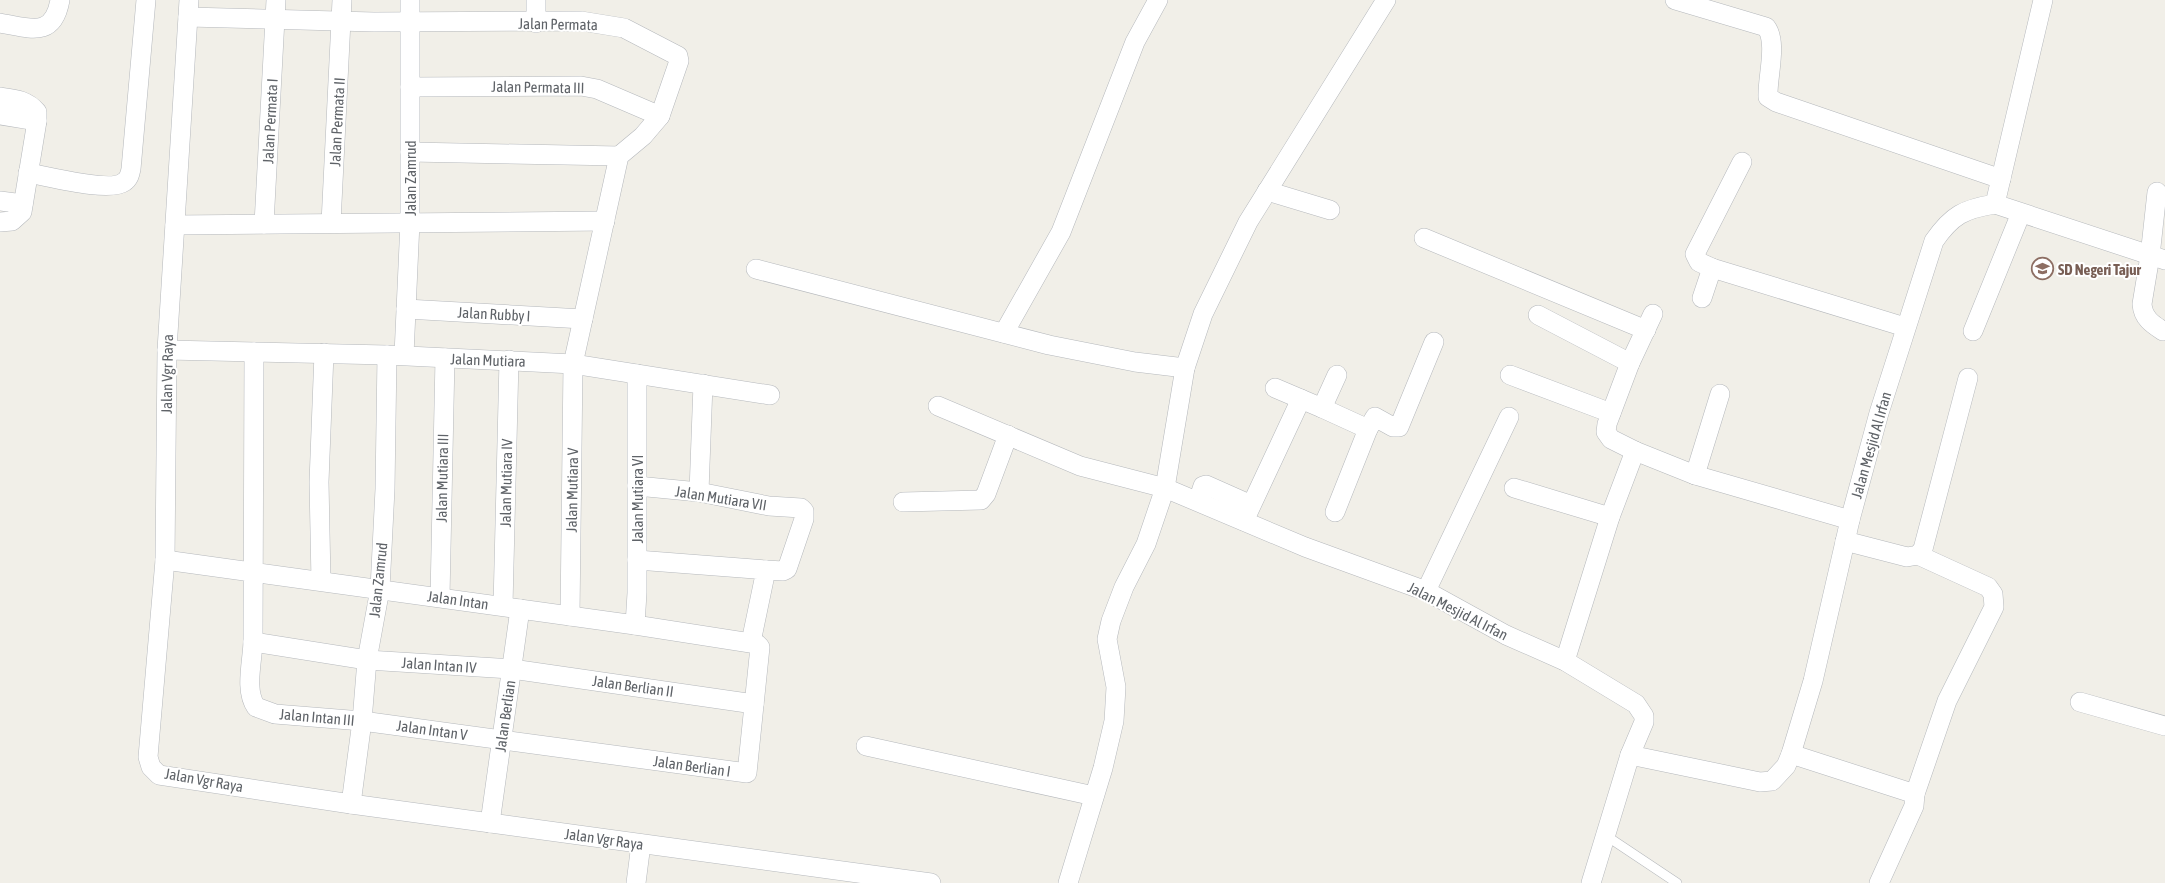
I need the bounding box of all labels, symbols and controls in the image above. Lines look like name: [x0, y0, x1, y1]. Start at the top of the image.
street label: Jalan Permata: [518, 15, 598, 33]
street label: Jalan Permata II: [326, 77, 348, 167]
street label: Jalan Permata I: [259, 78, 281, 164]
street label: Jalan Permata III: [491, 78, 585, 96]
street label: Jalan Zamrud: [402, 140, 419, 216]
school or university icon: SD Negeri Tajur: [2030, 257, 2054, 281]
place label: SD Negeri Tajur: [2058, 261, 2142, 278]
street label: Jalan Rubby I: [457, 304, 531, 324]
street label: Jalan Vgr Raya: [158, 334, 176, 414]
street label: Jalan Mutiara: [450, 350, 526, 370]
street label: Jalan Mesjid Al Irfan: [1848, 390, 1894, 500]
street label: Jalan Mutiara III: [433, 433, 451, 523]
street label: Jalan Mutiara IV: [497, 438, 515, 527]
street label: Jalan Mutiara V: [563, 447, 581, 532]
street label: Jalan Mutiara VI: [629, 455, 646, 543]
street label: Jalan Mutiara VII: [674, 482, 768, 514]
street label: Jalan Zamrud: [366, 542, 390, 618]
street label: Jalan Mesjid Al Irfan: [1405, 578, 1511, 644]
street label: Jalan Intan: [426, 587, 490, 613]
street label: Jalan Intan IV: [401, 654, 478, 676]
street label: Jalan Berlian II: [591, 672, 675, 700]
street label: Jalan Berlian: [492, 679, 518, 753]
street label: Jalan Intan III: [279, 705, 355, 729]
street label: Jalan Intan V: [396, 717, 469, 743]
street label: Jalan Berlian I: [652, 752, 732, 780]
street label: Jalan Vgr Raya: [163, 765, 245, 795]
street label: Jalan Vgr Raya: [563, 825, 645, 853]

